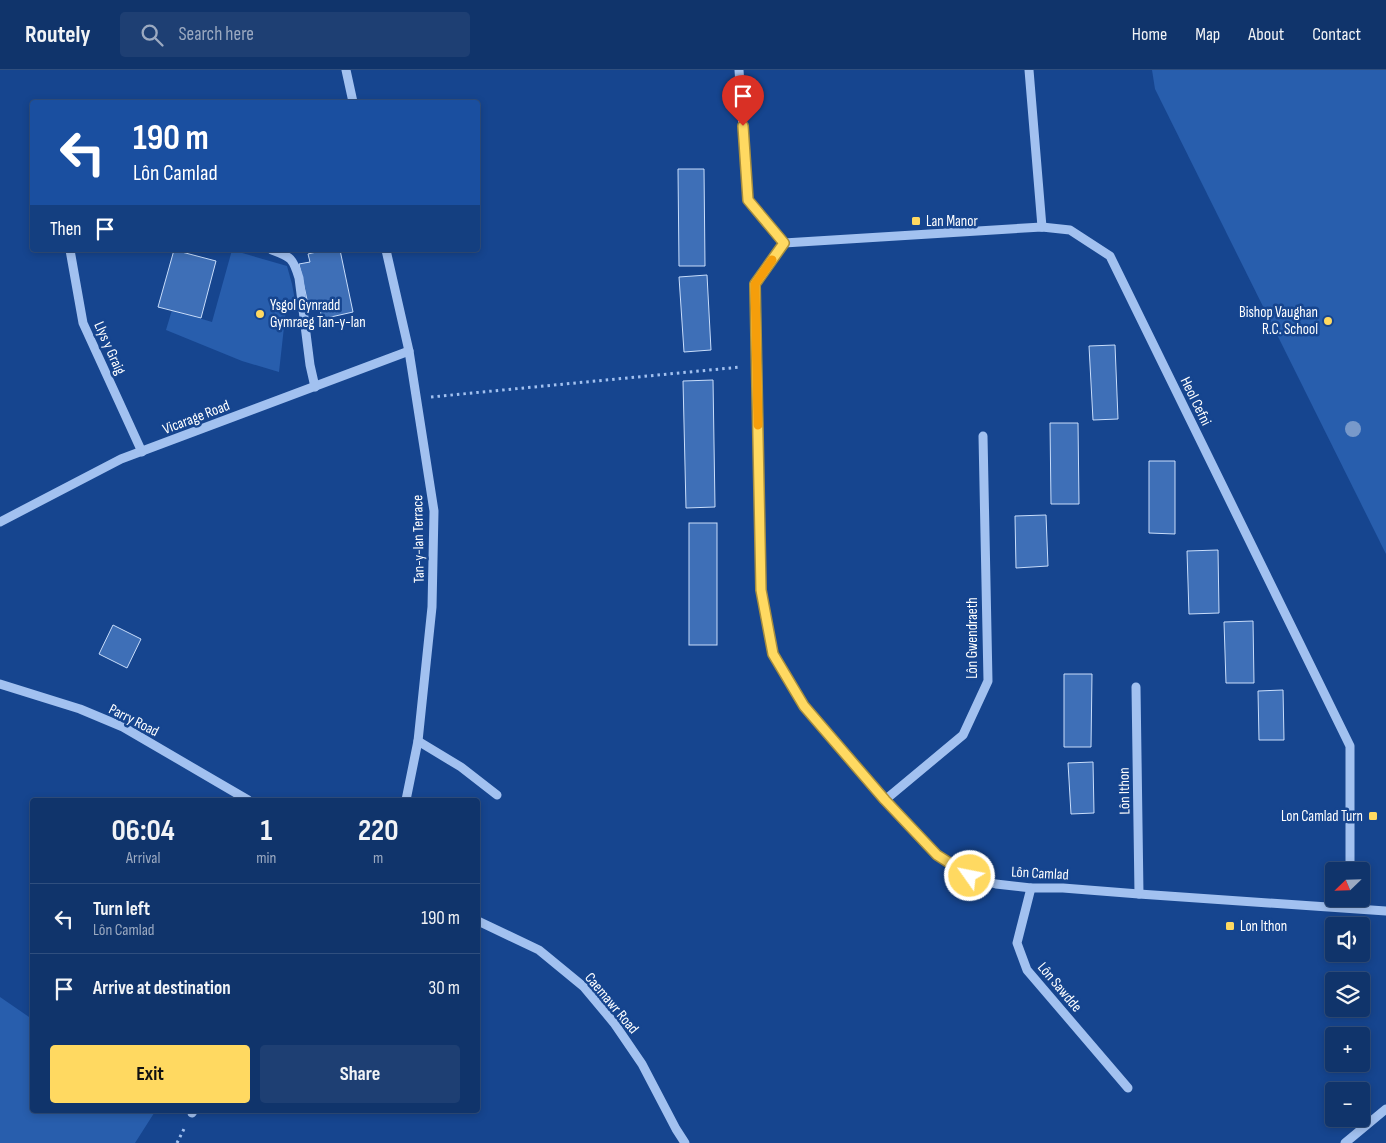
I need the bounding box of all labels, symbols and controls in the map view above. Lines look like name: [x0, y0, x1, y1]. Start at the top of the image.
search box: [120, 12, 470, 57]
text: Routely: [25, 20, 90, 49]
icon: search: [138, 21, 166, 49]
text: Search here: [178, 23, 254, 46]
text: Home: [1132, 24, 1167, 45]
text: Map: [1195, 24, 1220, 45]
text: About: [1248, 24, 1284, 45]
text: Contact: [1312, 24, 1361, 45]
pin: [722, 75, 764, 126]
icon: arrive: [729, 82, 757, 110]
text: 190 m: [133, 117, 209, 160]
icon: left: [50, 120, 115, 185]
text: Lôn Camlad: [133, 160, 218, 187]
place label: Lan Manor: [926, 212, 978, 231]
icon: arrive: [91, 215, 119, 243]
marker: Lan Manor: [910, 215, 922, 227]
text: Then: [50, 218, 81, 241]
place label: Ysgol Gynradd Gymraeg Tan-y-lan: [270, 296, 366, 332]
place label: Bishop Vaughan R.C. School: [1239, 303, 1318, 339]
marker: Ysgol Gynradd Gymraeg Tan-y-lan: [254, 308, 266, 320]
marker: Bishop Vaughan R.C. School: [1322, 315, 1334, 327]
street label: Llys y Graig: [89, 319, 130, 378]
street label: Heol Cefni: [1176, 374, 1216, 429]
street label: Vicarage Road: [160, 396, 232, 439]
street label: Tan-y-lan Terrace: [408, 495, 429, 583]
street label: Lôn Gwendraeth: [963, 597, 982, 679]
street label: Parry Road: [105, 700, 162, 741]
street label: Lôn Ithon: [1115, 767, 1134, 815]
place label: Lon Camlad Turn: [1281, 807, 1363, 826]
marker: Lon Camlad Turn: [1367, 810, 1379, 822]
text: 06:04: [111, 813, 175, 849]
text: 1: [260, 813, 272, 849]
text: 220: [358, 813, 398, 849]
text: Arrival: [126, 849, 160, 868]
text: min: [256, 849, 276, 868]
text: m: [373, 849, 383, 868]
position arrow: [943, 849, 995, 901]
north arrow: [1325, 862, 1370, 908]
map controls: [1325, 862, 1370, 1127]
street label: Lôn Camlad: [1011, 863, 1069, 884]
text: Turn left: [93, 898, 150, 921]
icon: left: [50, 905, 78, 933]
text: 190 m: [421, 907, 460, 930]
place label: Lon Ithon: [1240, 917, 1287, 936]
button: sound: [1325, 917, 1370, 962]
marker: Lon Ithon: [1224, 920, 1236, 932]
text: Lôn Camlad: [93, 921, 155, 940]
street label: Lôn Sawdde: [1033, 958, 1086, 1016]
street label: Caemawr Road: [580, 969, 643, 1038]
button: layers: [1325, 972, 1370, 1017]
icon: arrive: [50, 975, 78, 1003]
text: Arrive at destination: [93, 977, 231, 1000]
text: 30 m: [428, 977, 460, 1000]
button: +: [1325, 1027, 1370, 1072]
button: Exit: [50, 1045, 250, 1103]
button: Share: [260, 1045, 460, 1103]
button: −: [1325, 1082, 1370, 1127]

